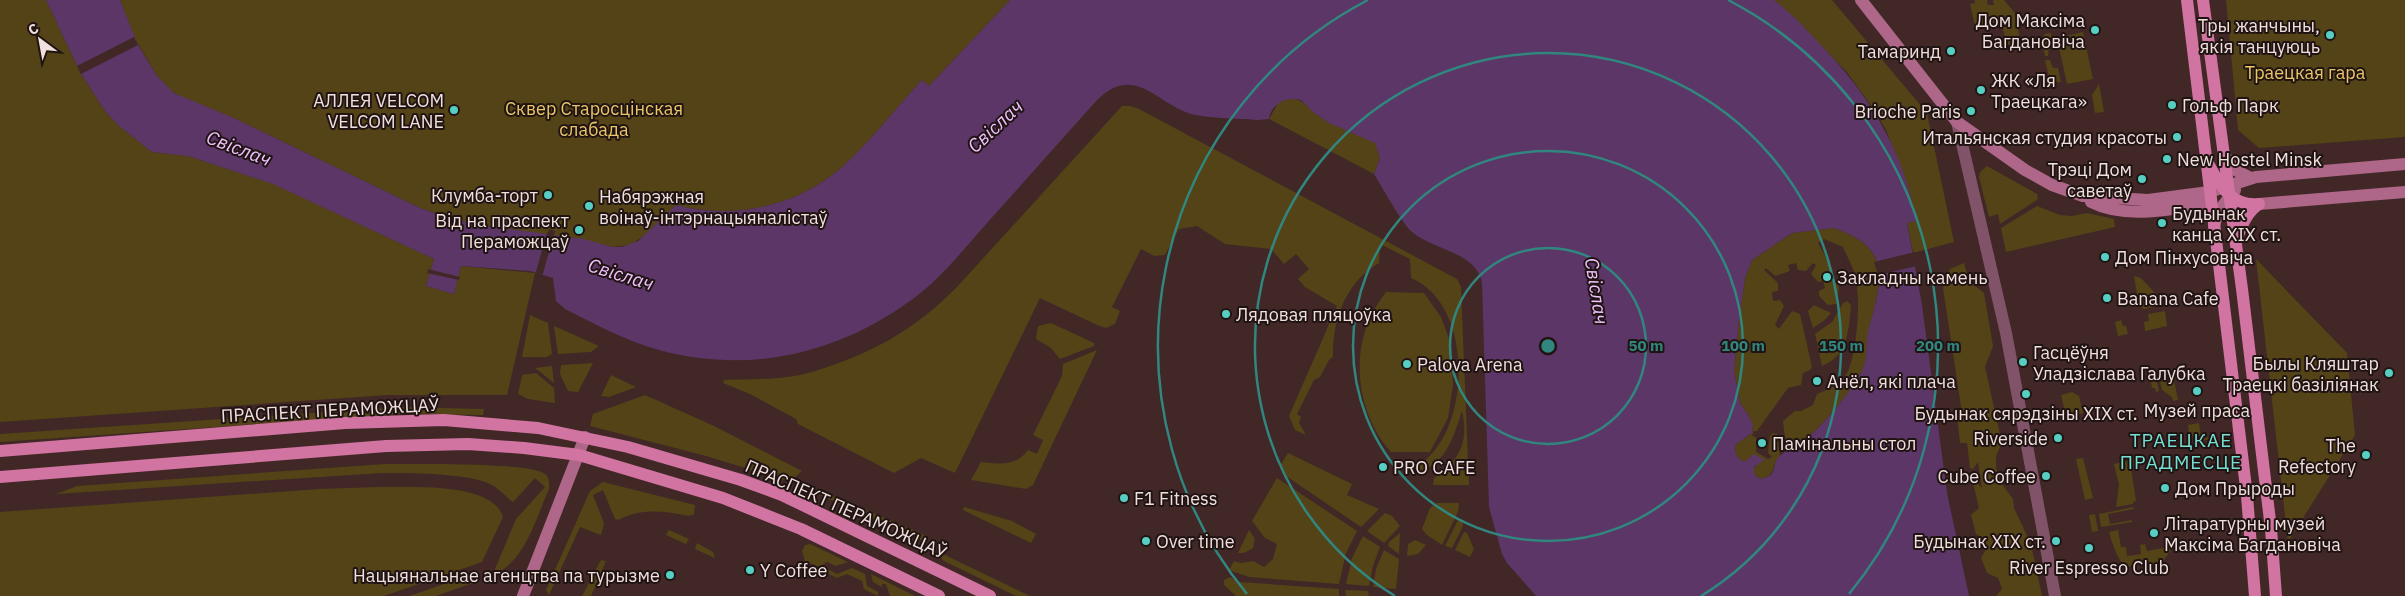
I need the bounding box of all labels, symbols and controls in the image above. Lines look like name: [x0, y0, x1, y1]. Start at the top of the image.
place label: Дом Максіма Багдановіча: [1976, 9, 2085, 53]
place label: Тры жанчыны, якія танцуюць: [2198, 14, 2320, 58]
north arrow: [15, 15, 65, 65]
text: С: [24, 19, 42, 39]
marker: Дом Максіма Багдановіча: [2089, 24, 2101, 36]
marker: Тры жанчыны, якія танцуюць: [2324, 29, 2336, 41]
place label: Тамаринд: [1858, 40, 1941, 63]
marker: Тамаринд: [1945, 45, 1957, 57]
park label: Траецкая гара: [2245, 61, 2366, 84]
place label: ЖК «Ля Траецкага»: [1991, 69, 2087, 113]
marker: ЖК «Ля Траецкага»: [1975, 84, 1987, 96]
place label: АЛЛЕЯ VELCOM VELCOM LANE: [313, 89, 444, 133]
water label: Свіслач: [962, 94, 1028, 158]
place label: Гольф Парк: [2182, 94, 2279, 117]
park label: Сквер Старосцінская слабада: [505, 97, 683, 141]
marker: Гольф Парк: [2166, 99, 2178, 111]
place label: Brioche Paris: [1854, 100, 1961, 123]
marker: АЛЛЕЯ VELCOM VELCOM LANE: [448, 104, 460, 116]
marker: Brioche Paris: [1965, 105, 1977, 117]
water label: Свіслач: [203, 125, 275, 171]
place label: Итальянская студия красоты: [1922, 126, 2167, 149]
marker: Итальянская студия красоты: [2171, 131, 2183, 143]
place label: New Hostel Minsk: [2177, 148, 2322, 171]
marker: New Hostel Minsk: [2161, 153, 2173, 165]
place label: Трэці Дом саветаў: [2048, 158, 2132, 202]
marker: Трэці Дом саветаў: [2136, 173, 2148, 185]
place label: Клумба-торт: [431, 184, 538, 207]
place label: Набярэжная воінаў-інтэрнацыяналістаў: [599, 185, 828, 229]
marker: Клумба-торт: [542, 189, 554, 201]
marker: Набярэжная воінаў-інтэрнацыяналістаў: [583, 200, 595, 212]
place label: Будынак канца ХІХ ст.: [2172, 202, 2281, 246]
place label: Від на праспект Пераможцаў: [435, 209, 569, 253]
marker: Будынак канца ХІХ ст.: [2156, 217, 2168, 229]
marker: Від на праспект Пераможцаў: [573, 224, 585, 236]
place label: Дом Пінхусовіча: [2115, 246, 2253, 269]
marker: Дом Пінхусовіча: [2099, 251, 2111, 263]
water label: Свіслач: [585, 253, 657, 295]
water label: Свіслач: [1580, 256, 1614, 326]
place label: Закладны камень: [1837, 266, 1988, 289]
marker: Закладны камень: [1821, 271, 1833, 283]
place label: Banana Cafe: [2117, 287, 2219, 310]
marker: Banana Cafe: [2101, 292, 2113, 304]
place label: Лядовая пляцоўка: [1236, 303, 1392, 326]
marker: Лядовая пляцоўка: [1220, 308, 1232, 320]
text: 50 m: [1629, 336, 1663, 355]
text: 100 m: [1721, 336, 1765, 355]
text: 150 m: [1819, 336, 1863, 355]
text: 200 m: [1916, 336, 1960, 355]
centre of rings: [1539, 337, 1557, 355]
place label: Гасцёўня Уладзіслава Галубка: [2033, 341, 2206, 385]
place label: Былы Кляштар Траецкі базіліянак: [2222, 352, 2379, 396]
place label: Palova Arena: [1417, 353, 1523, 376]
marker: Гасцёўня Уладзіслава Галубка: [2017, 356, 2029, 368]
marker: Palova Arena: [1401, 358, 1413, 370]
marker: Былы Кляштар Траецкі базіліянак: [2383, 367, 2395, 379]
place label: Анёл, які плача: [1827, 370, 1956, 393]
marker: Анёл, які плача: [1811, 375, 1823, 387]
marker: Музей праса: [2191, 385, 2203, 397]
marker: Будынак сярэдзіны XIX ст.: [2020, 388, 2032, 400]
street label: ПРАСПЕКТ ПЕРАМОЖЦАЎ: [220, 393, 440, 427]
place label: Музей праса: [2144, 399, 2251, 422]
place label: Будынак сярэдзіны XIX ст.: [1914, 402, 2138, 425]
place label: Riverside: [1973, 427, 2048, 450]
district label: ТРАЕЦКАЕ ПРАДМЕСЦЕ: [2120, 428, 2242, 474]
place label: Памінальны стол: [1772, 432, 1916, 455]
marker: Riverside: [2052, 432, 2064, 444]
place label: The Refectory: [2278, 434, 2356, 478]
marker: Памінальны стол: [1756, 437, 1768, 449]
marker: The Refectory: [2360, 449, 2372, 461]
street label: ПРАСПЕКТ ПЕРАМОЖЦАЎ: [742, 454, 951, 564]
place label: PRO CAFE: [1393, 456, 1476, 479]
marker: PRO CAFE: [1377, 461, 1389, 473]
place label: Cube Coffee: [1938, 465, 2036, 488]
marker: Cube Coffee: [2040, 470, 2052, 482]
place label: Дом Прыроды: [2175, 477, 2295, 500]
marker: Дом Прыроды: [2159, 482, 2171, 494]
place label: F1 Fitness: [1134, 487, 1218, 510]
marker: F1 Fitness: [1118, 492, 1130, 504]
place label: Літаратурны музей Максіма Багдановіча: [2164, 512, 2341, 556]
marker: Літаратурны музей Максіма Багдановіча: [2148, 527, 2160, 539]
place label: Over time: [1156, 530, 1235, 553]
place label: Будынак XIX ст.: [1913, 530, 2046, 553]
marker: Over time: [1140, 535, 1152, 547]
marker: Будынак XIX ст.: [2050, 535, 2062, 547]
marker: River Espresso Club: [2083, 542, 2095, 554]
place label: River Espresso Club: [2009, 556, 2169, 579]
place label: Y Coffee: [760, 559, 828, 582]
place label: Нацыянальнае агенцтва па турызме: [353, 564, 660, 587]
marker: Y Coffee: [744, 564, 756, 576]
marker: Нацыянальнае агенцтва па турызме: [664, 569, 676, 581]

